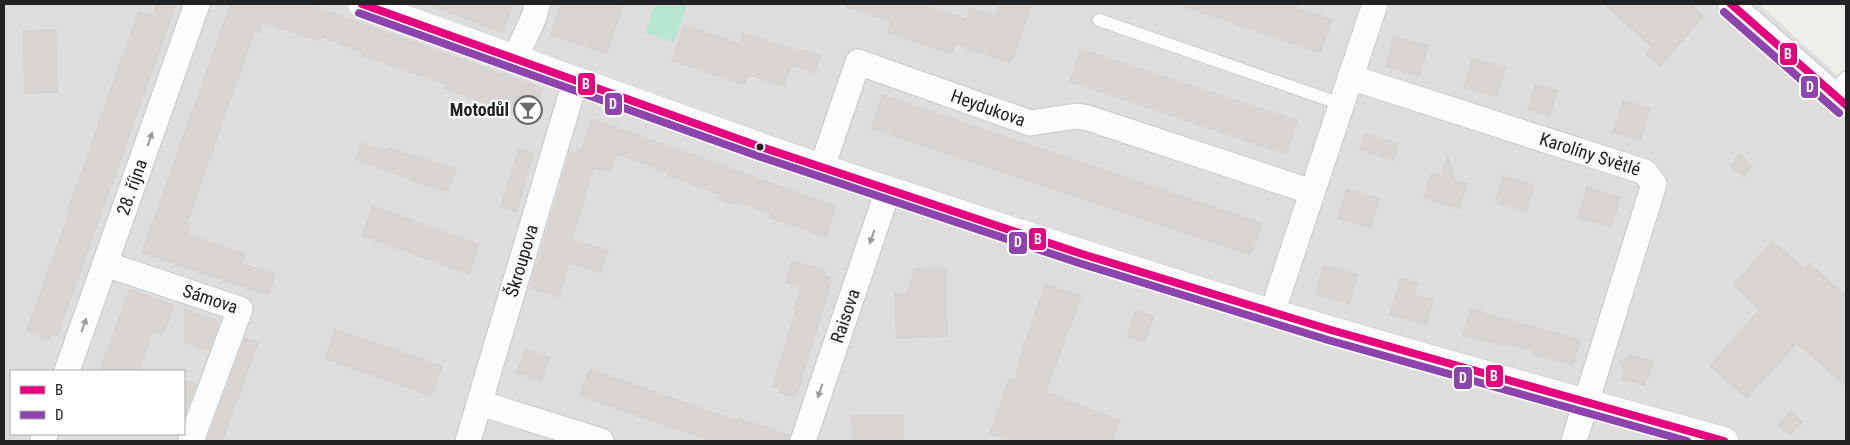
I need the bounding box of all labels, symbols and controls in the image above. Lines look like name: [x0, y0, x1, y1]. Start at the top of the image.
line badge: B: [1779, 42, 1798, 66]
text: B: [1784, 46, 1792, 62]
line badge: B: [577, 72, 596, 96]
line badge: D: [1800, 75, 1819, 99]
text: B: [582, 76, 590, 92]
text: D: [1806, 79, 1814, 95]
street label: Heydukova: [948, 85, 1028, 131]
line badge: D: [604, 92, 623, 116]
bar icon: Motodůl: [513, 95, 543, 125]
text: D: [609, 96, 617, 112]
place label: Motodůl: [450, 99, 509, 120]
street label: Karolíny Světlé: [1537, 128, 1643, 180]
one-way arrow: [146, 131, 154, 146]
unlabelled marker: [755, 142, 765, 152]
street label: 28. října: [112, 156, 151, 218]
street label: Škroupova: [501, 222, 542, 299]
line badge: B: [1028, 227, 1047, 251]
one-way arrow: [868, 229, 875, 244]
line badge: D: [1008, 231, 1028, 255]
text: B: [1034, 231, 1042, 247]
text: D: [1014, 234, 1022, 250]
street label: Sámova: [180, 280, 241, 318]
street label: Raisova: [826, 286, 864, 346]
one-way arrow: [81, 318, 88, 333]
line badge: B: [1485, 364, 1504, 388]
line badge: D: [1453, 366, 1473, 390]
text: B: [1490, 368, 1498, 384]
legend: [10, 370, 185, 435]
text: D: [1459, 370, 1467, 386]
text: B: [55, 381, 63, 399]
one-way arrow: [816, 383, 823, 398]
text: D: [55, 406, 64, 424]

